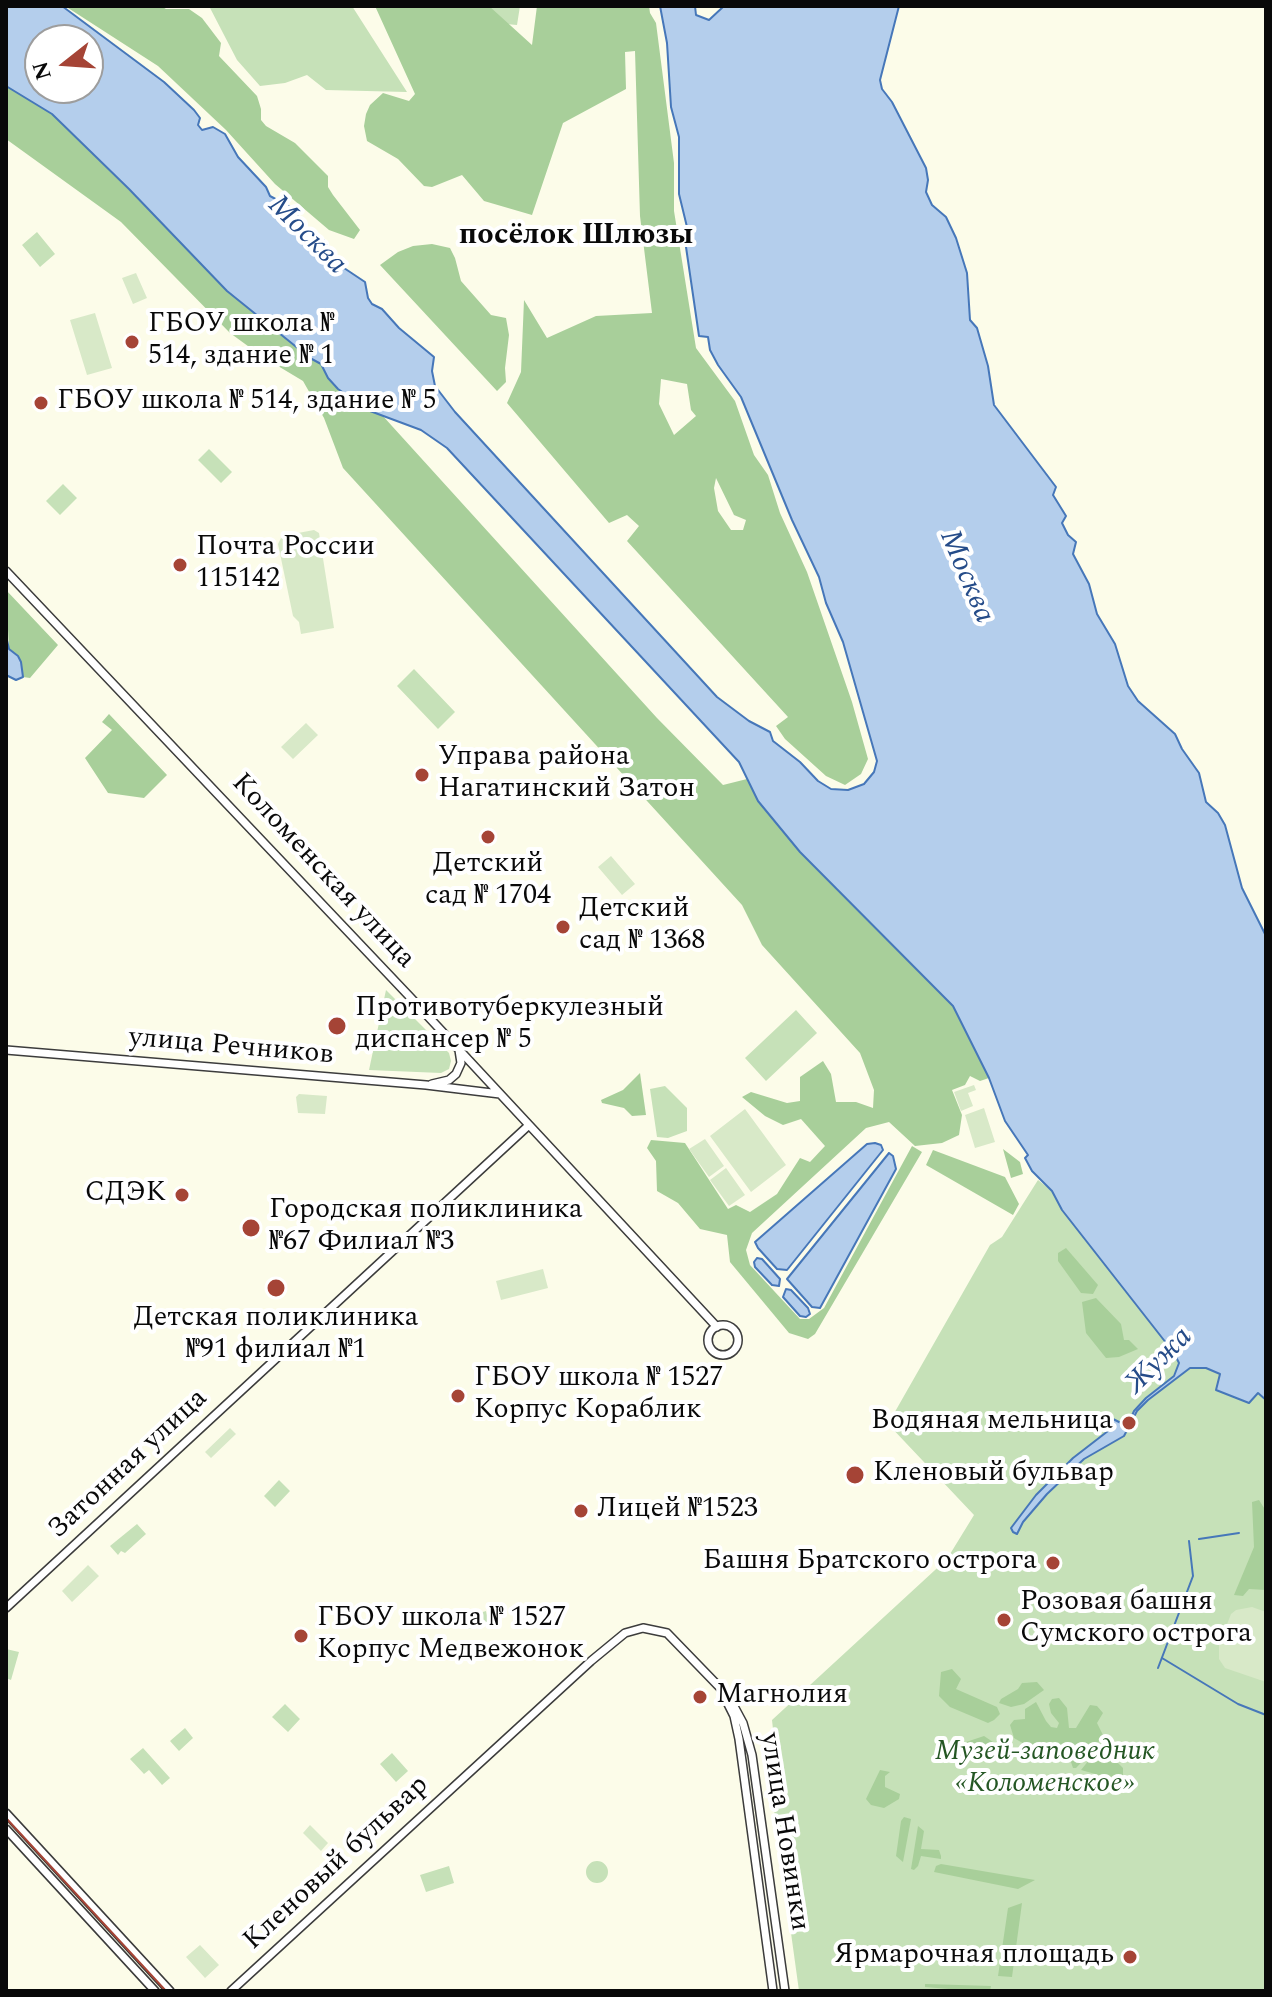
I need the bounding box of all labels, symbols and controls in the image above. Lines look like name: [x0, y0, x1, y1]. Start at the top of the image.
north arrow: [24, 24, 104, 104]
text: N: [24, 57, 61, 84]
water label: Москва: [259, 189, 353, 283]
district label: посёлок Шлюзы: [459, 219, 693, 255]
place label: ГБОУ школа № 514, здание № 1: [148, 309, 334, 375]
marker: ГБОУ школа № 514, здание № 1: [123, 333, 141, 351]
place label: ГБОУ школа № 514, здание № 5: [57, 386, 437, 420]
marker: ГБОУ школа № 514, здание № 5: [32, 394, 50, 412]
water label: Москва: [929, 525, 1001, 629]
place label: Почта России 115142: [196, 532, 375, 598]
marker: Почта России 115142: [171, 556, 189, 574]
place label: Управа района Нагатинский Затон: [438, 742, 695, 808]
marker: Управа района Нагатинский Затон: [413, 766, 431, 784]
street label: Коломенская улица: [223, 767, 421, 977]
marker: Детский сад № 1704: [479, 828, 497, 846]
place label: Детский сад № 1704: [425, 849, 551, 915]
place label: Детский сад № 1368: [579, 894, 705, 960]
marker: Детский сад № 1368: [554, 918, 572, 936]
place label: Противотуберкулезный диспансер № 5: [355, 993, 664, 1059]
marker: Противотуберкулезный диспансер № 5: [326, 1015, 348, 1037]
street label: улица Речников: [127, 1022, 335, 1074]
place label: СДЭК: [85, 1178, 166, 1212]
marker: СДЭК: [173, 1186, 191, 1204]
place label: Городская поликлиника №67 Филиал №3: [269, 1195, 583, 1261]
marker: Городская поликлиника №67 Филиал №3: [240, 1217, 262, 1239]
marker: Детская поликлиника №91 филиал №1: [265, 1277, 287, 1299]
place label: Детская поликлиника №91 филиал №1: [133, 1303, 419, 1369]
water label: Жужа: [1119, 1321, 1201, 1403]
place label: ГБОУ школа № 1527 Корпус Кораблик: [474, 1363, 723, 1429]
street label: Затонная улица: [43, 1383, 215, 1547]
marker: ГБОУ школа № 1527 Корпус Кораблик: [449, 1387, 467, 1405]
place label: Водяная мельница: [871, 1406, 1113, 1440]
marker: Водяная мельница: [1120, 1414, 1138, 1432]
place label: Кленовый бульвар: [873, 1458, 1114, 1492]
marker: Кленовый бульвар: [844, 1464, 866, 1486]
place label: Лицей №1523: [597, 1494, 758, 1528]
marker: Лицей №1523: [572, 1502, 590, 1520]
place label: Башня Братского острога: [703, 1546, 1037, 1580]
marker: Башня Братского острога: [1044, 1554, 1062, 1572]
place label: Розовая башня Сумского острога: [1020, 1587, 1252, 1653]
place label: ГБОУ школа № 1527 Корпус Медвежонок: [317, 1603, 584, 1669]
marker: Розовая башня Сумского острога: [995, 1611, 1013, 1629]
marker: ГБОУ школа № 1527 Корпус Медвежонок: [292, 1627, 310, 1645]
place label: Магнолия: [716, 1680, 848, 1714]
marker: Магнолия: [691, 1688, 709, 1706]
street label: улица Новинки: [751, 1731, 815, 1933]
park label: Музей-заповедник «Коломенское»: [935, 1737, 1155, 1803]
street label: Кленовый бульвар: [237, 1770, 437, 1958]
place label: Ярмарочная площадь: [834, 1940, 1114, 1974]
marker: Ярмарочная площадь: [1121, 1948, 1139, 1966]

